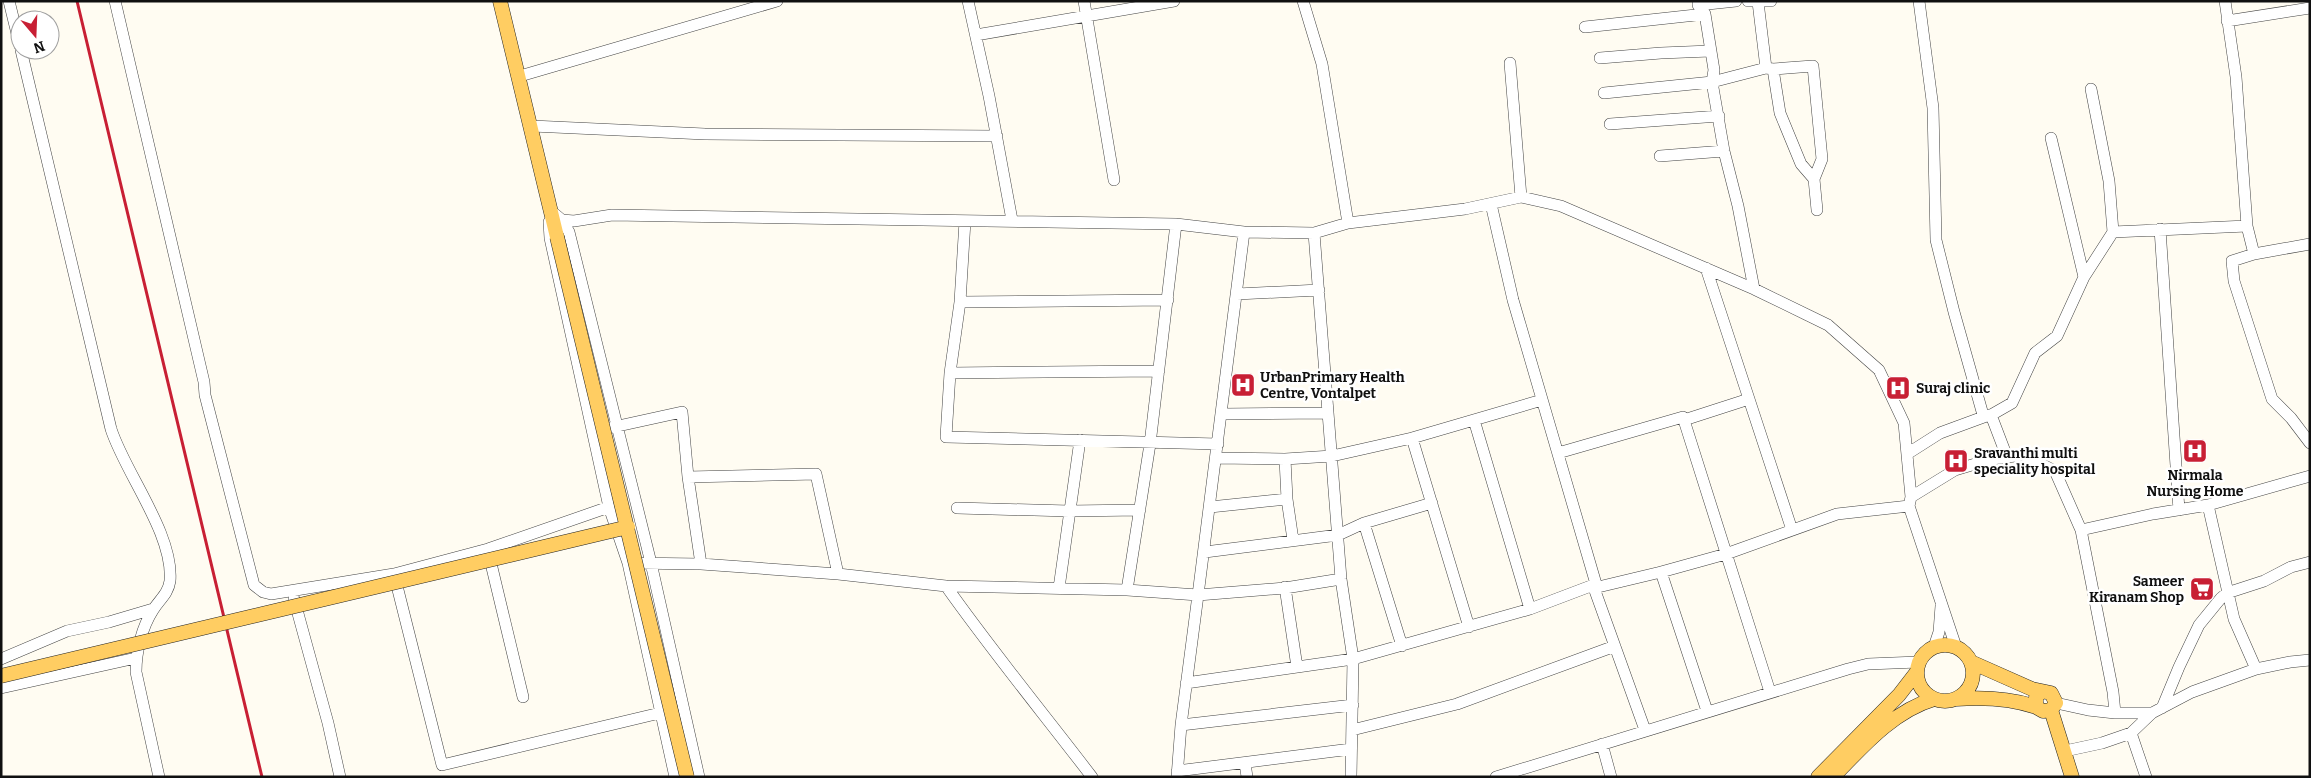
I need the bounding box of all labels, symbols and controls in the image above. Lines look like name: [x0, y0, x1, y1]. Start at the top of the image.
north arrow: [10, 10, 60, 60]
text: N: [31, 37, 47, 57]
place label: UrbanPrimary Health Centre, Vontalpet: [1260, 369, 1405, 402]
hospital icon: UrbanPrimary Health Centre, Vontalpet: [1230, 372, 1256, 398]
hospital icon: Suraj clinic: [1885, 375, 1911, 401]
place label: Suraj clinic: [1916, 380, 1990, 397]
hospital icon: Nirmala Nursing Home: [2182, 438, 2208, 464]
place label: Sravanthi multi speciality hospital: [1974, 445, 2096, 478]
hospital icon: Sravanthi multi speciality hospital: [1943, 448, 1969, 474]
place label: Nirmala Nursing Home: [2146, 467, 2244, 500]
place label: Sameer Kiranam Shop: [2089, 573, 2184, 606]
supermarket icon: Sameer Kiranam Shop: [2189, 576, 2215, 602]

